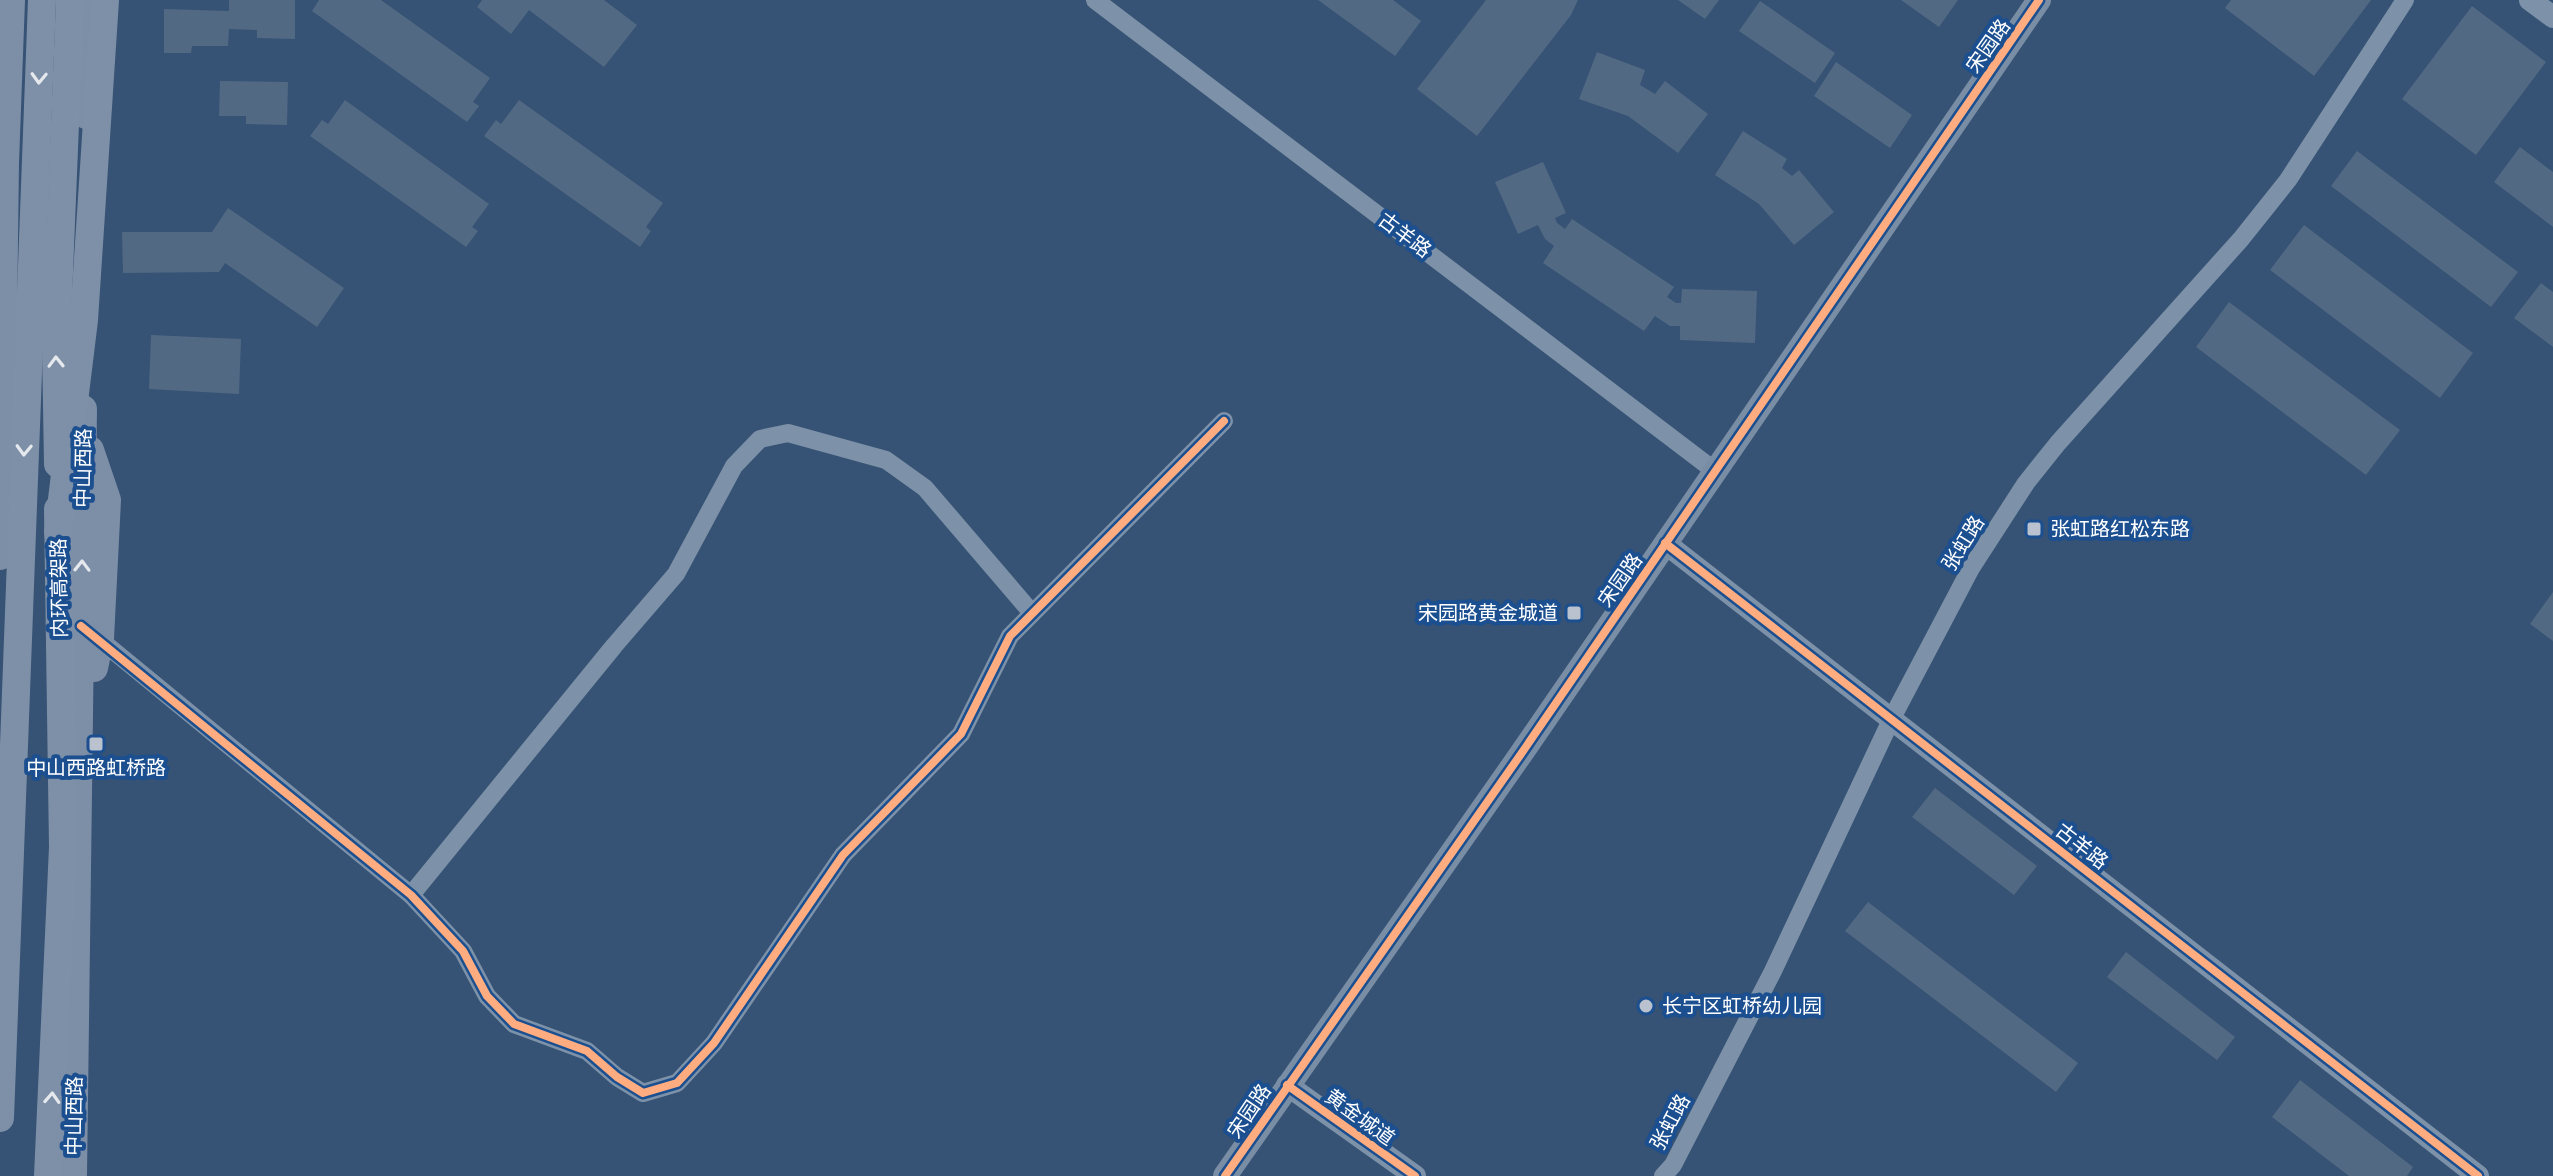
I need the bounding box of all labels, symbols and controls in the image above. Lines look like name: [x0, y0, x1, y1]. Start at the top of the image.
street label: 宋园路: [1961, 15, 2015, 77]
one-way arrow: [31, 72, 48, 85]
street label: 古羊路: [1374, 207, 1436, 263]
one-way arrow: [47, 355, 65, 368]
street label: 中山西路: [70, 428, 96, 508]
one-way arrow: [16, 444, 33, 457]
street label: 张虹路: [1937, 511, 1989, 575]
place label: 张虹路红松东路: [2050, 517, 2190, 541]
marker: 张虹路红松东路: [2025, 520, 2043, 538]
street label: 内环高架路: [46, 538, 72, 638]
street label: 宋园路: [1593, 549, 1647, 611]
one-way arrow: [73, 559, 91, 572]
place label: 宋园路黄金城道: [1418, 601, 1558, 625]
marker: 宋园路黄金城道: [1565, 604, 1583, 622]
marker: 中山西路虹桥路: [87, 735, 105, 753]
place label: 中山西路虹桥路: [26, 756, 166, 780]
street label: 古羊路: [2051, 818, 2113, 874]
place label: 长宁区虹桥幼儿园: [1662, 994, 1822, 1018]
marker: 长宁区虹桥幼儿园: [1637, 997, 1655, 1015]
street label: 中山西路: [61, 1076, 87, 1156]
street label: 宋园路: [1222, 1079, 1276, 1143]
street label: 黄金城道: [1321, 1084, 1399, 1150]
street label: 张虹路: [1645, 1090, 1695, 1154]
one-way arrow: [43, 1091, 60, 1104]

